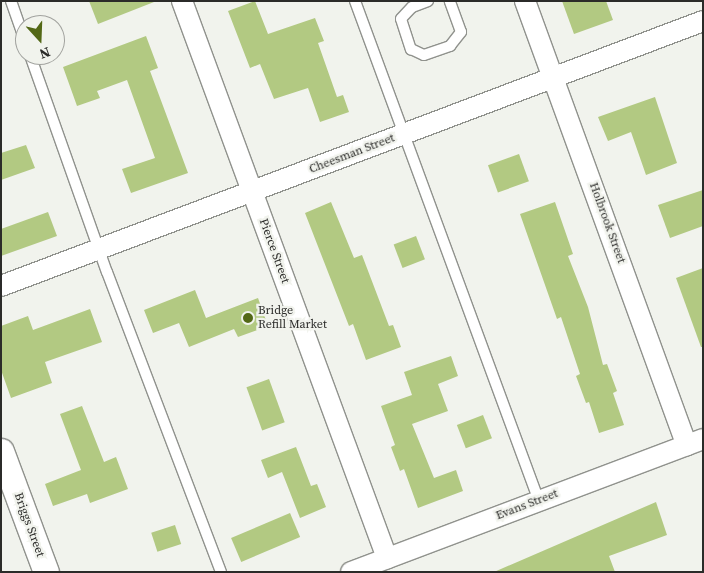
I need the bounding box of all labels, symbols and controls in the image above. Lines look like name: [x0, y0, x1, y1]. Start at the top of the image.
north arrow: [15, 15, 65, 65]
text: N: [37, 42, 53, 64]
street label: Cheesman Street: [307, 131, 397, 177]
street label: Holbrook Street: [586, 181, 628, 265]
street label: Pierce Street: [256, 217, 292, 285]
place label: Bridge Refill Market: [258, 304, 327, 332]
marker: Bridge Refill Market: [242, 312, 254, 324]
street label: Evans Street: [494, 487, 560, 523]
street label: Briggs Street: [11, 491, 47, 559]

